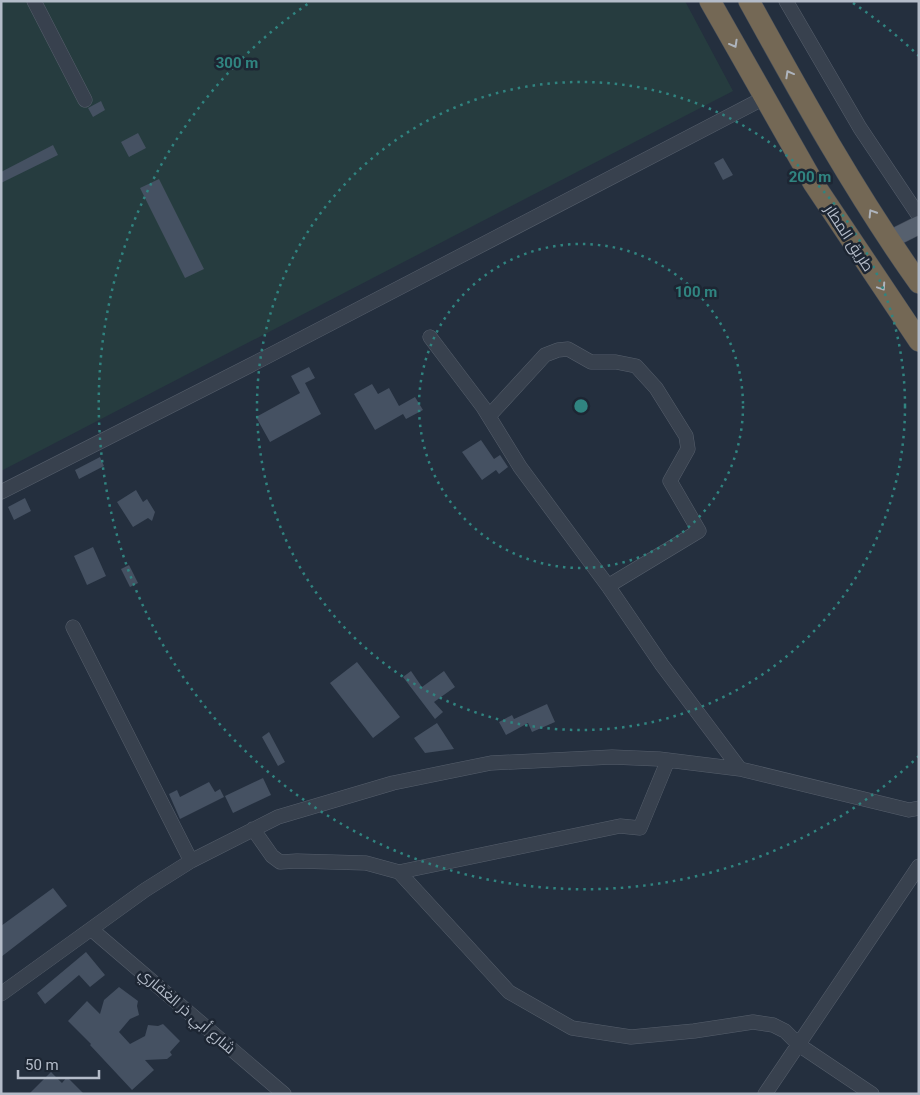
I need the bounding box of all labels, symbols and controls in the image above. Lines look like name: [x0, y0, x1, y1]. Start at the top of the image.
one-way arrow: [727, 38, 737, 47]
text: 300 m: [216, 54, 258, 72]
one-way arrow: [785, 70, 795, 79]
text: 200 m: [789, 168, 831, 186]
street label: طريق المطار: [819, 200, 877, 275]
one-way arrow: [869, 210, 878, 219]
one-way arrow: [876, 281, 885, 291]
text: 100 m: [675, 283, 717, 301]
centre of rings: [572, 397, 590, 415]
street label: شارع أبي ذر الغفاري: [133, 963, 240, 1060]
scale bar: [18, 1048, 99, 1080]
text: 50 m: [25, 1056, 59, 1074]

